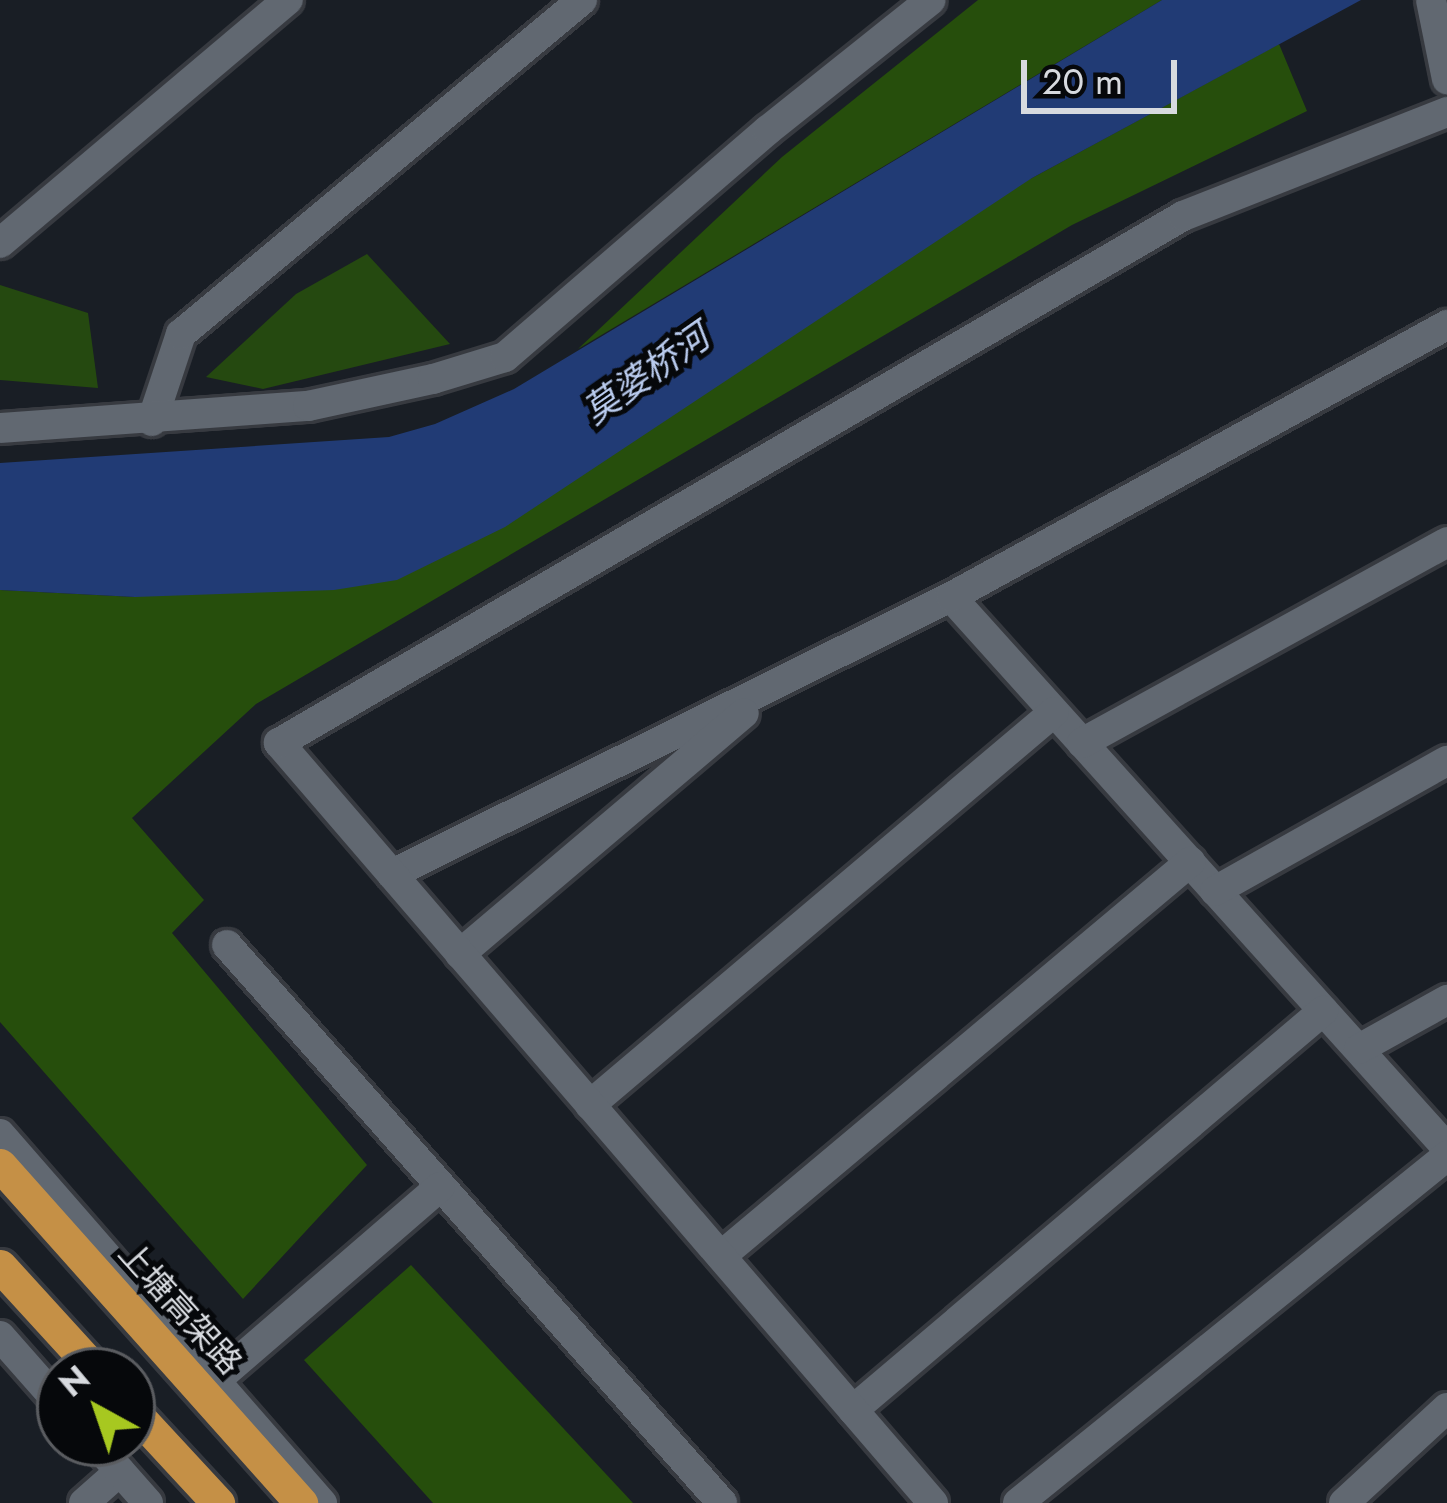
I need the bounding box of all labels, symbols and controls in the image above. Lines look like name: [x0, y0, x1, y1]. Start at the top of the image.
scale bar: [1027, 36, 1183, 110]
text: 20 m: [1042, 55, 1123, 107]
water label: 莫婆桥河: [575, 315, 717, 433]
street label: 上塘高架路: [110, 1233, 250, 1383]
north arrow: [36, 1347, 156, 1467]
text: N: [49, 1355, 100, 1408]

